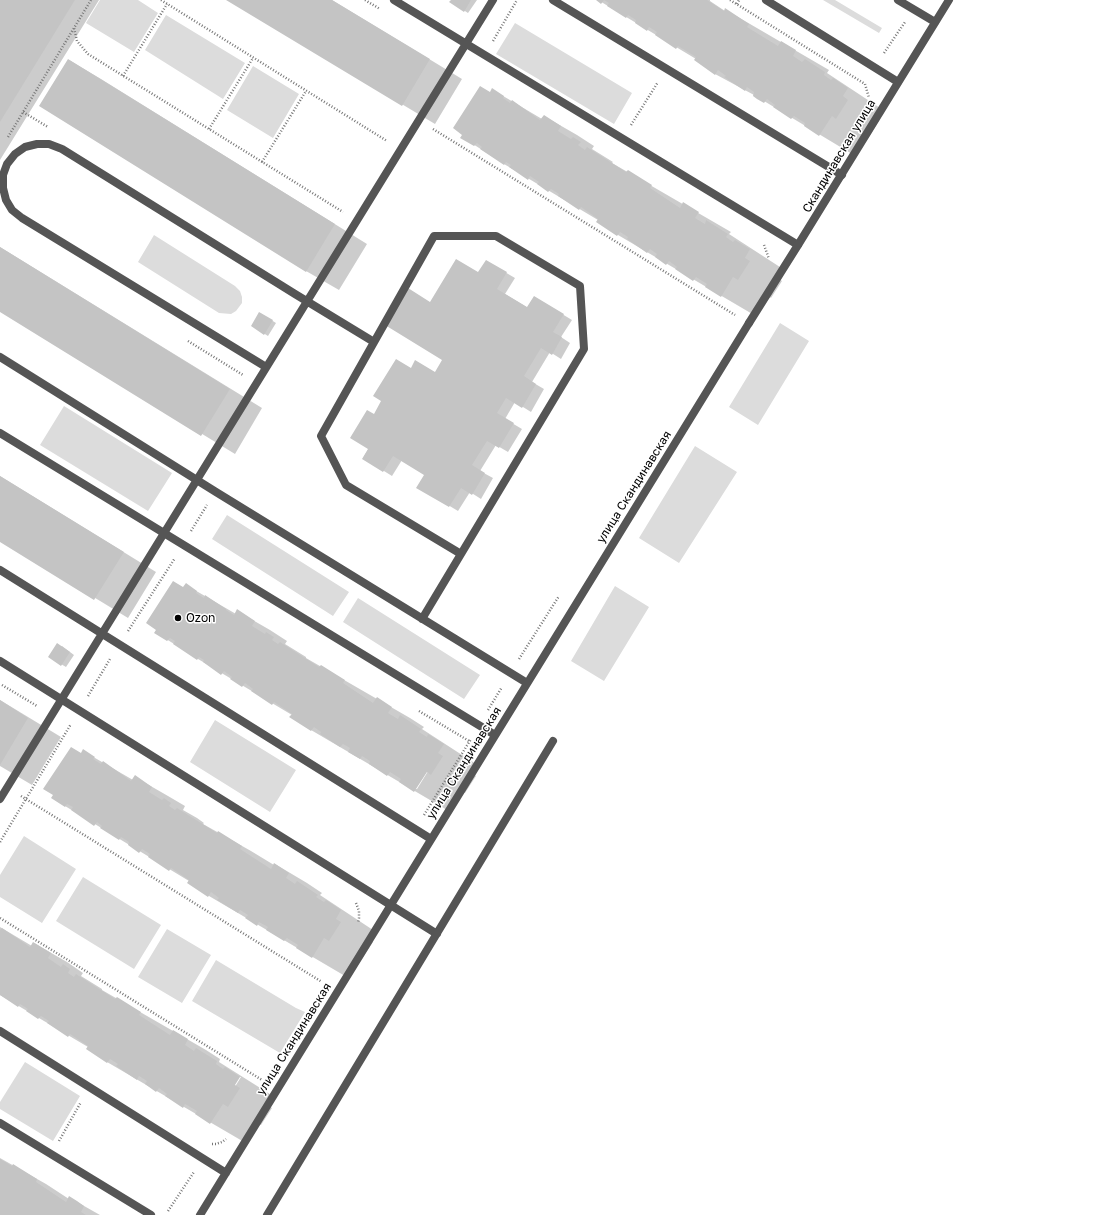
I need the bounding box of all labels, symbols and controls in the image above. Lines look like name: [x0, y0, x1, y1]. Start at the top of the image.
street label: Скандинавская улица: [799, 97, 879, 215]
street label: улица Скандинавская: [594, 428, 674, 546]
place label: Ozon: [186, 611, 215, 625]
marker: Ozon: [173, 613, 183, 623]
street label: улица Скандинавская: [424, 704, 504, 822]
street label: улица Скандинавская: [254, 980, 334, 1098]

